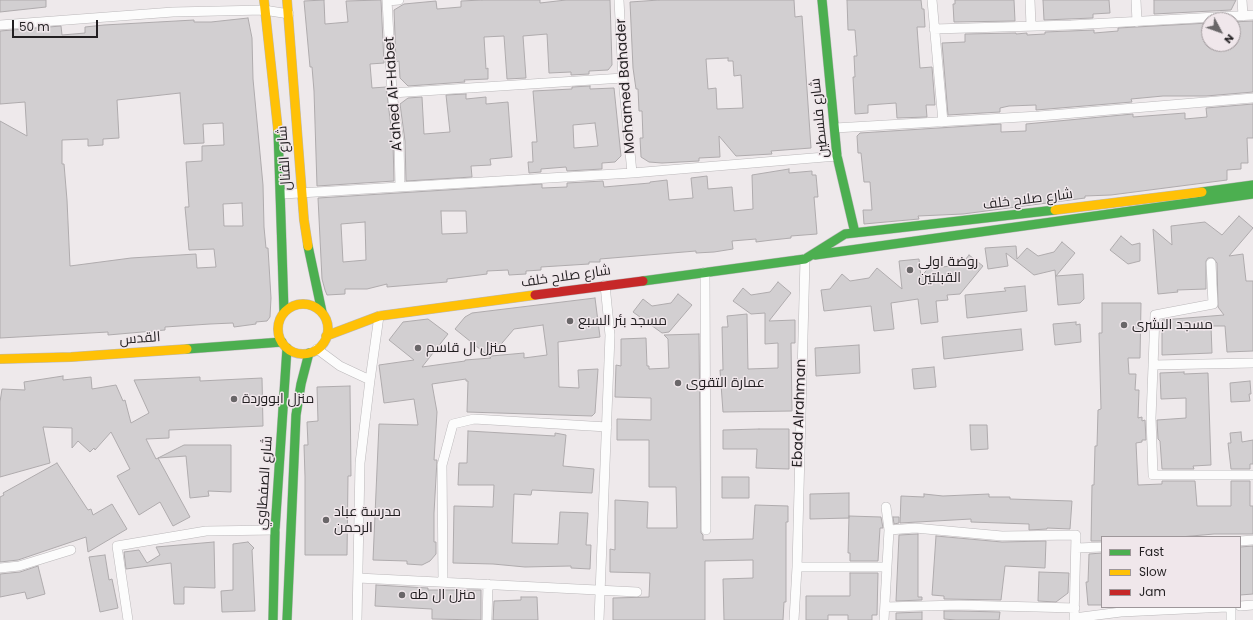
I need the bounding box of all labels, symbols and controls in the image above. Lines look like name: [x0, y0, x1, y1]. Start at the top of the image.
scale bar: [14, 12, 100, 38]
north arrow: [1201, 12, 1241, 52]
text: 50 m: [19, 18, 50, 35]
street label: Mohamed Bahader: [613, 18, 639, 154]
text: N: [1221, 31, 1238, 48]
street label: A'ahed Al-Habet: [382, 36, 406, 152]
street label: شارع فلسطين: [807, 77, 833, 159]
street label: شارع القنال: [274, 125, 296, 191]
street label: شارع صلاح خلف: [982, 186, 1074, 214]
place label: روضة اولى القبلتين: [918, 254, 978, 286]
street label: شارع صلاح خلف: [520, 262, 612, 292]
marker: روضة اولى القبلتين: [905, 265, 915, 275]
place label: مسجد بئر السبع: [578, 313, 667, 329]
marker: مسجد بئر السبع: [565, 316, 575, 326]
place label: مسجد البشرى: [1132, 317, 1213, 333]
marker: مسجد البشرى: [1119, 320, 1129, 330]
street label: القدس: [119, 329, 161, 349]
place label: منزل ال قاسم: [426, 340, 507, 356]
marker: منزل ال قاسم: [413, 343, 423, 353]
street label: Ebad Alrahman: [790, 358, 810, 468]
place label: عمارة التقوى: [686, 375, 765, 391]
marker: عمارة التقوى: [673, 378, 683, 388]
place label: منزل ابووردة: [242, 391, 314, 407]
marker: منزل ابووردة: [229, 394, 239, 404]
street label: شارع الصفطاوي: [253, 435, 277, 531]
place label: مدرسة عباد الرحمن: [334, 504, 401, 536]
marker: مدرسة عباد الرحمن: [321, 515, 331, 525]
legend: [1101, 536, 1241, 608]
text: Fast: [1139, 543, 1164, 560]
text: Slow: [1139, 563, 1167, 580]
text: Jam: [1139, 583, 1166, 600]
place label: منزل ال طه: [410, 587, 476, 603]
marker: منزل ال طه: [397, 590, 407, 600]

